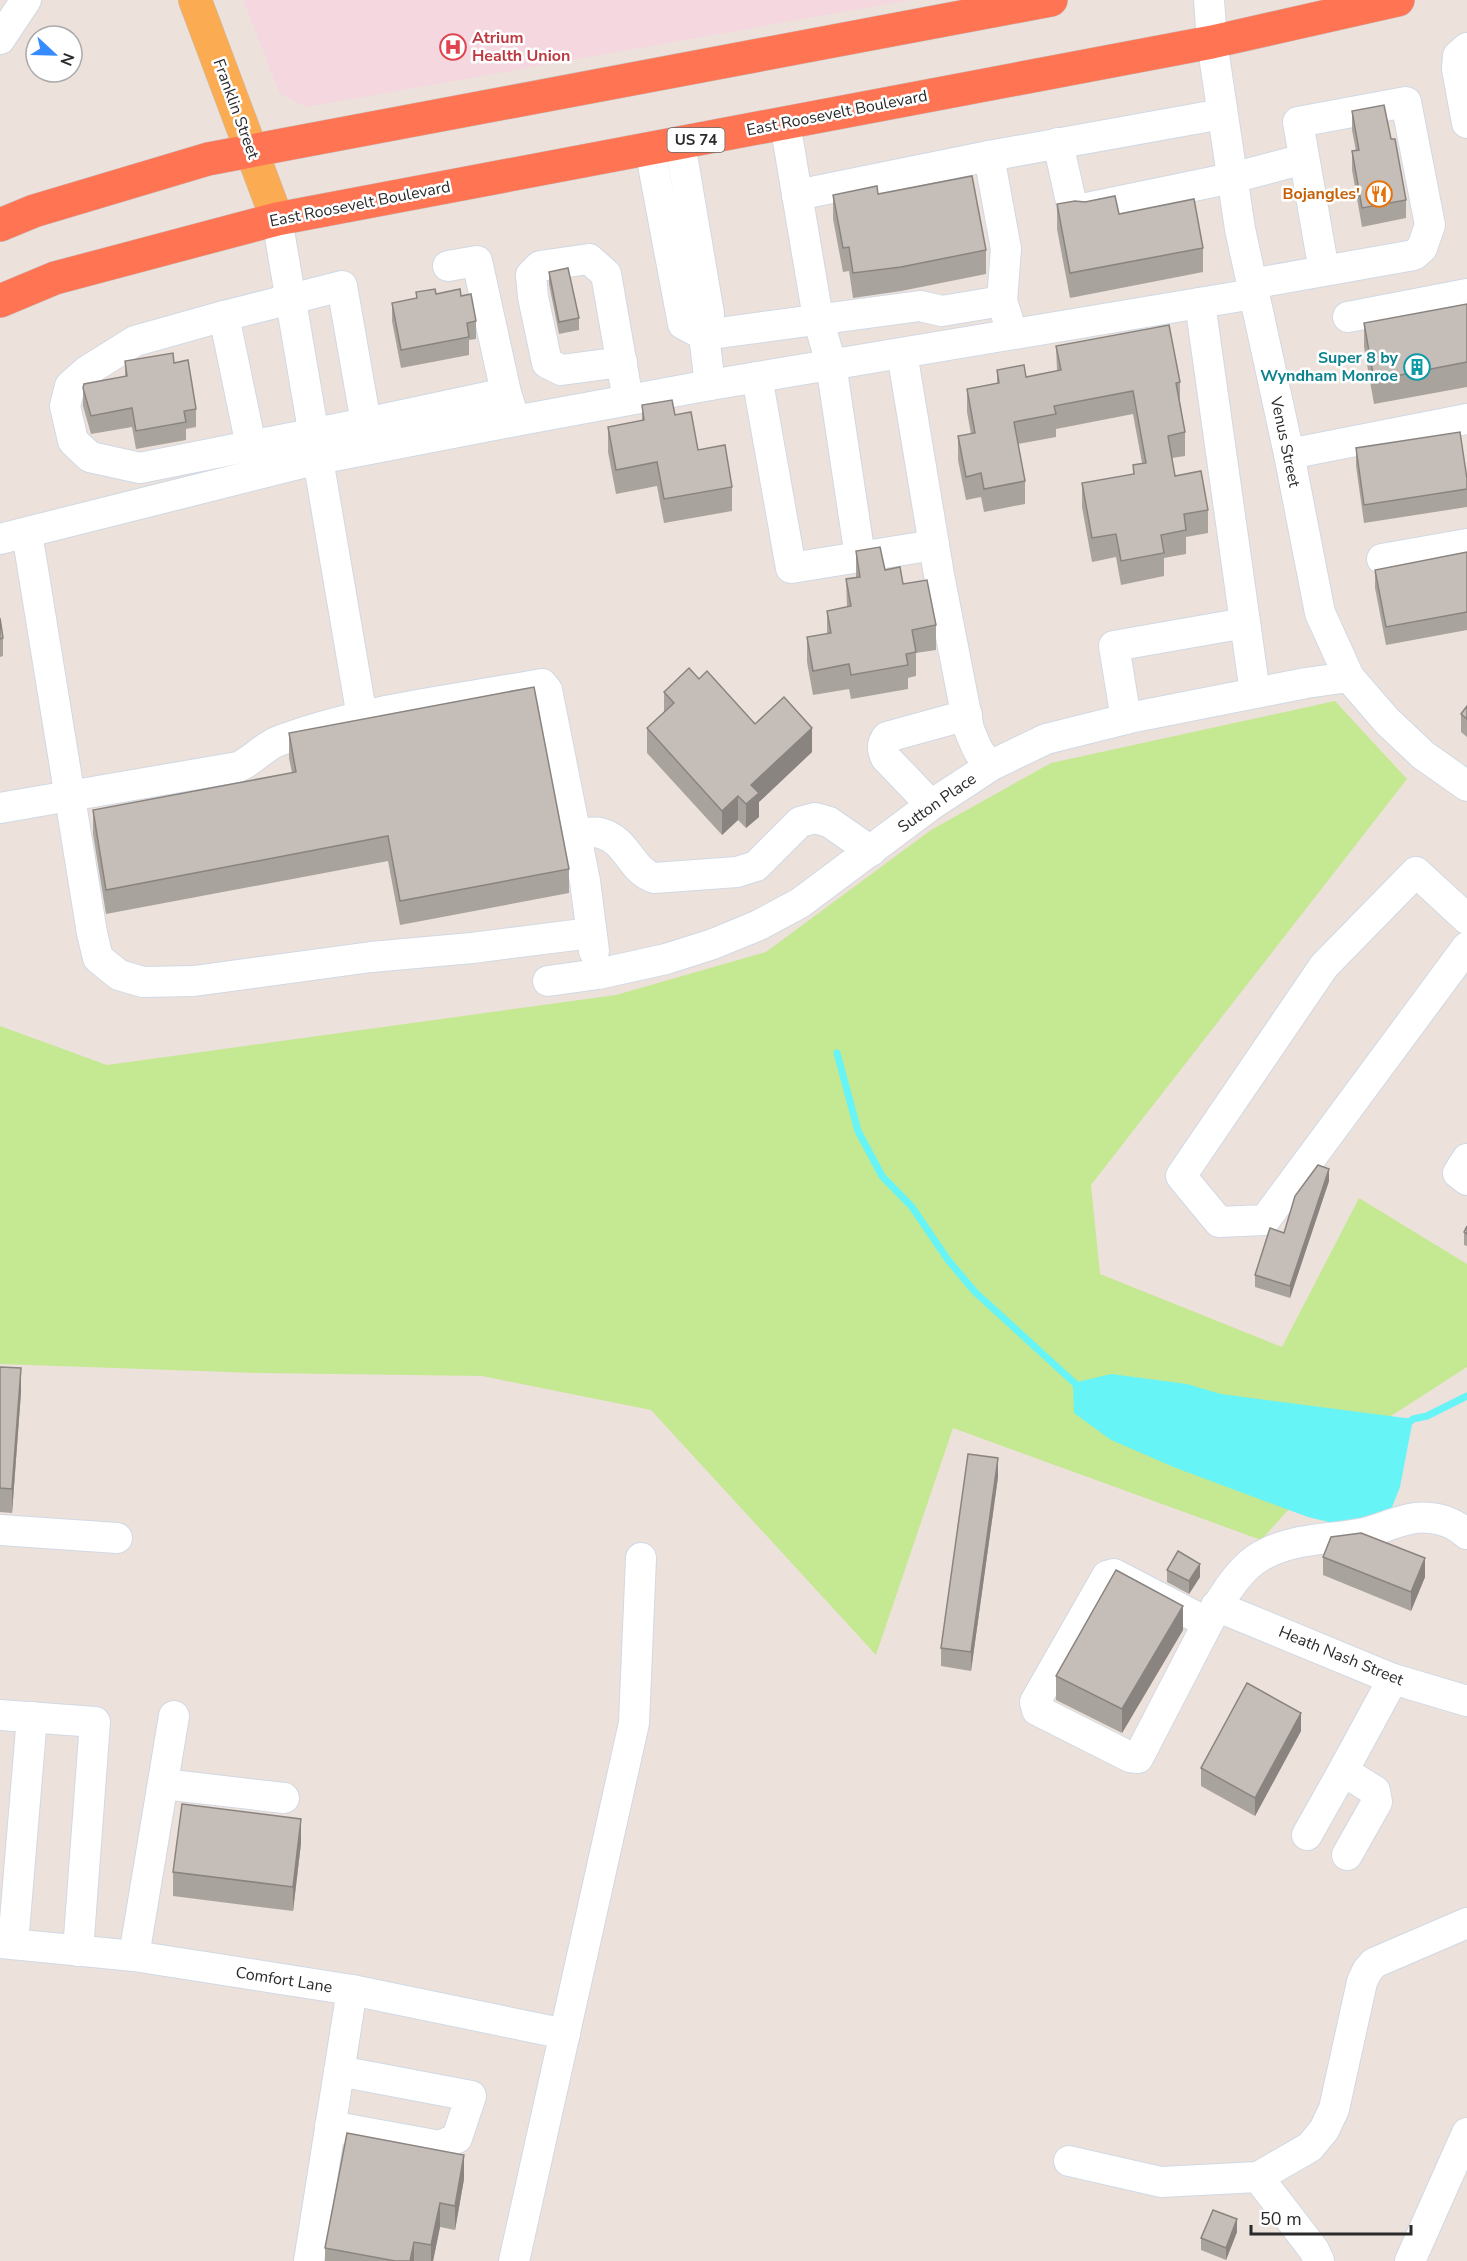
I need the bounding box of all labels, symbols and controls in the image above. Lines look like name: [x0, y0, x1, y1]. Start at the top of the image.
north arrow: [24, 24, 84, 84]
place label: Atrium Health Union: [472, 27, 570, 67]
hospital icon: Atrium Health Union: [438, 32, 468, 62]
text: N: [55, 50, 79, 69]
street label: Franklin Street: [208, 56, 264, 163]
street label: East Roosevelt Boulevard: [745, 85, 929, 141]
road number: US 74: [668, 128, 724, 152]
street label: East Roosevelt Boulevard: [268, 176, 452, 232]
restaurant icon: Bojangles': [1364, 179, 1394, 209]
place label: Bojangles': [1282, 183, 1360, 205]
place label: Super 8 by Wyndham Monroe: [1260, 347, 1399, 387]
building icon: Super 8 by Wyndham Monroe: [1402, 352, 1432, 382]
street label: Venus Street: [1264, 394, 1305, 490]
street label: Sutton Place: [893, 768, 981, 838]
street label: Heath Nash Street: [1275, 1621, 1407, 1691]
street label: Comfort Lane: [234, 1962, 334, 1998]
scale bar: [1251, 2198, 1412, 2236]
text: 50 m: [1260, 2207, 1302, 2231]

